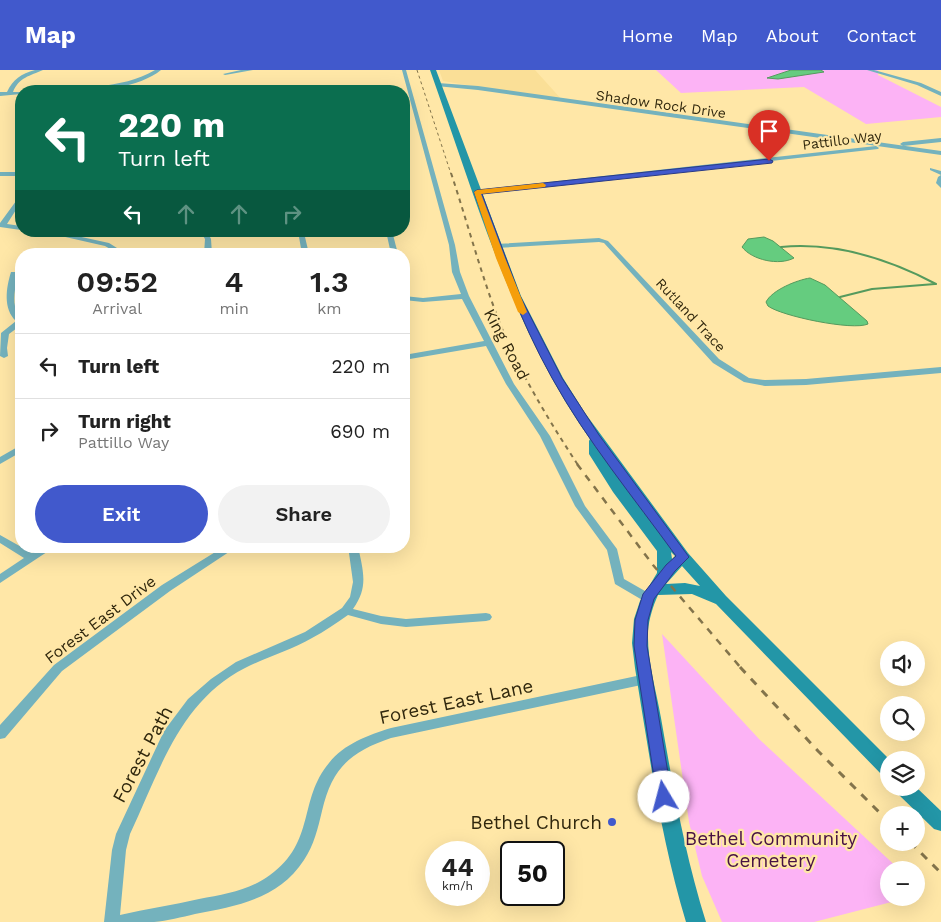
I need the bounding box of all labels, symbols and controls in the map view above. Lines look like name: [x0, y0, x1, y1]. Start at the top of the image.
text: Map: [25, 21, 76, 49]
text: Home: [622, 25, 673, 46]
text: Map: [701, 25, 738, 46]
text: About: [766, 25, 818, 46]
text: Contact: [846, 25, 916, 46]
street label: Shadow Rock Drive: [595, 87, 727, 121]
text: 220 m: [118, 104, 225, 146]
icon: left: [35, 105, 100, 170]
pin: [748, 110, 790, 161]
icon: arrive: [755, 117, 783, 145]
street label: Pattillo Way: [801, 127, 883, 153]
text: Turn left: [118, 146, 210, 171]
icon: left: [119, 200, 147, 228]
icon: ahead: [172, 200, 200, 228]
icon: ahead: [225, 200, 253, 228]
icon: right: [278, 200, 306, 228]
text: 09:52: [76, 264, 158, 299]
text: 4: [225, 264, 244, 299]
text: 1.3: [310, 264, 349, 299]
street label: Rutland Trace: [653, 275, 729, 355]
text: Arrival: [92, 299, 142, 318]
text: min: [219, 299, 249, 318]
text: km: [317, 299, 342, 318]
street label: King Road: [480, 305, 533, 383]
icon: left: [35, 352, 63, 380]
text: Turn left: [78, 355, 159, 378]
text: 220 m: [331, 355, 390, 378]
text: Turn right: [78, 410, 171, 433]
icon: right: [35, 417, 63, 445]
text: 690 m: [330, 420, 390, 443]
text: Pattillo Way: [78, 433, 169, 452]
button: Exit: [35, 485, 208, 543]
button: Share: [218, 485, 390, 543]
street label: Forest East Drive: [41, 571, 160, 667]
map controls: [880, 641, 925, 906]
button: sound: [880, 641, 925, 686]
street label: Forest East Lane: [377, 674, 535, 729]
button: search: [880, 696, 925, 741]
street label: Forest Path: [107, 702, 178, 807]
button: layers: [880, 751, 925, 796]
position arrow: [637, 770, 689, 822]
button: +: [880, 806, 925, 851]
place label: Bethel Church: [470, 811, 602, 834]
marker: Bethel Church: [606, 816, 618, 828]
park label: Bethel Community Cemetery: [685, 827, 857, 872]
speed limit sign: 50: [500, 841, 565, 906]
text: 44: [441, 853, 474, 882]
button: −: [880, 861, 925, 906]
text: km/h: [442, 879, 473, 893]

